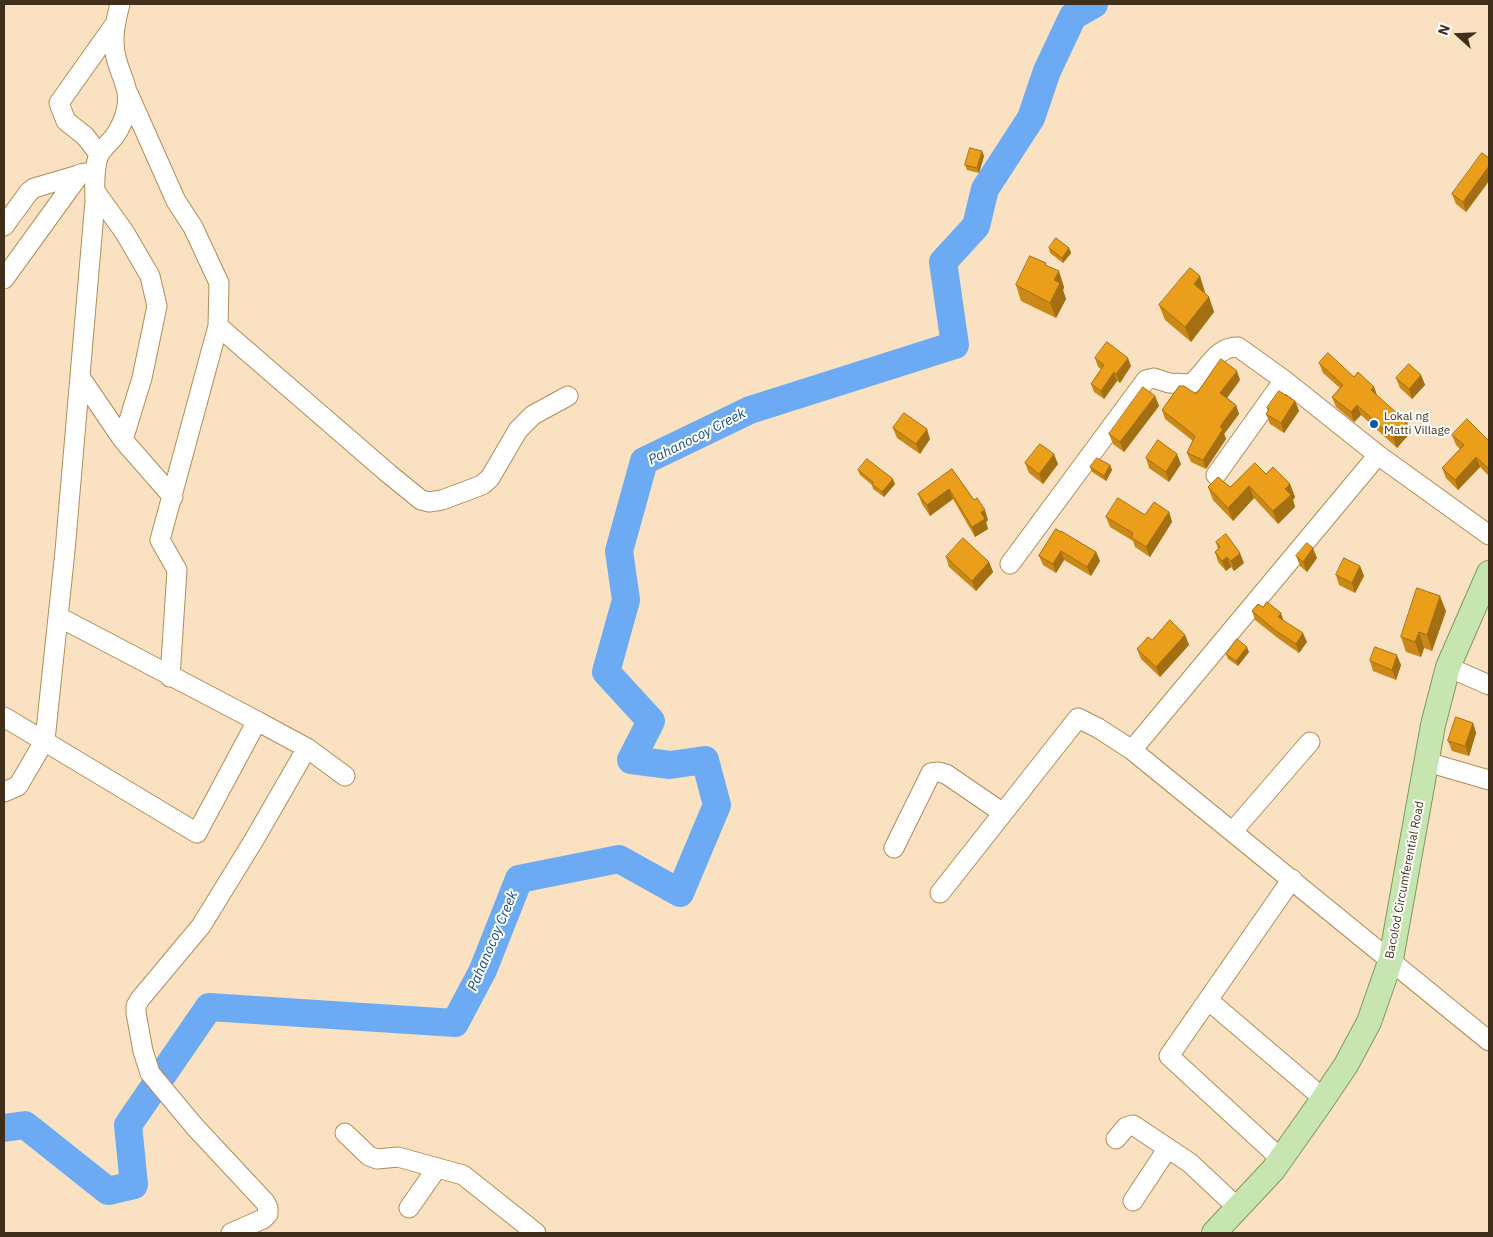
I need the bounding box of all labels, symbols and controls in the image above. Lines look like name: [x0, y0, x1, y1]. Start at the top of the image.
north arrow: [1433, 10, 1483, 60]
text: N: [1434, 22, 1454, 38]
water label: Pahanocoy Creek: [645, 405, 749, 469]
place label: Lokal ng Matti Village: [1384, 410, 1450, 438]
marker: Lokal ng Matti Village: [1368, 418, 1380, 430]
street label: Bacolod Circumferential Road: [1383, 800, 1427, 960]
water label: Pahanocoy Creek: [464, 888, 522, 994]

